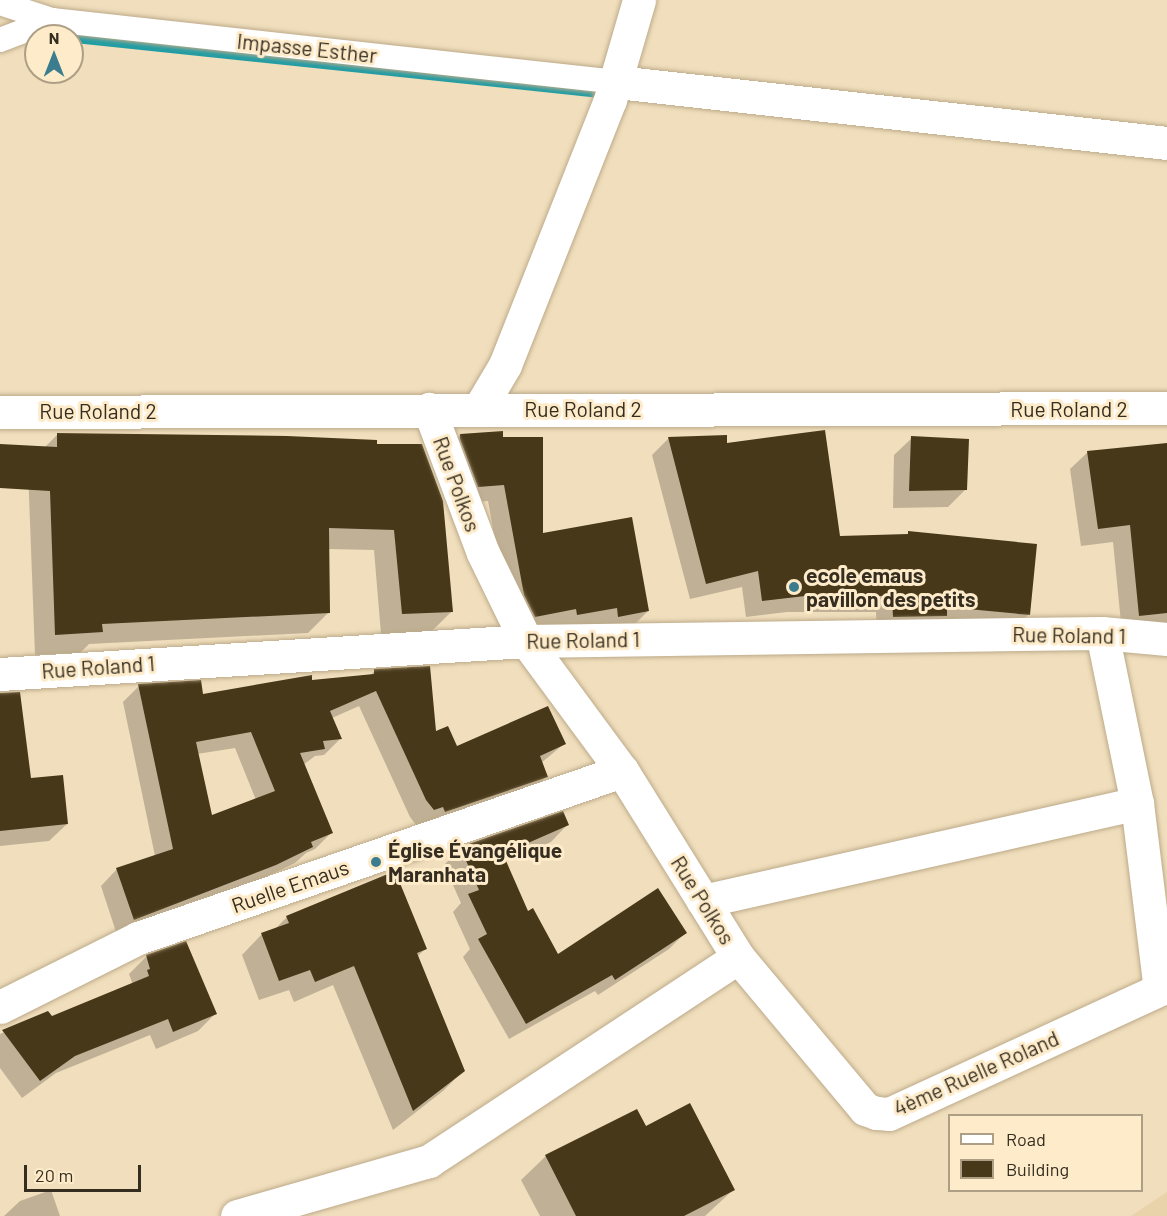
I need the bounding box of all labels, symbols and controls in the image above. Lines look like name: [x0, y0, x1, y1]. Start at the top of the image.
north arrow: [24, 24, 84, 84]
text: N: [49, 28, 59, 47]
street label: Impasse Esther: [236, 28, 378, 68]
street label: Rue Roland 2: [524, 396, 642, 422]
street label: Rue Roland 2: [1010, 396, 1128, 422]
street label: Rue Roland 2: [39, 398, 157, 424]
street label: Rue Polkos: [428, 433, 486, 535]
place label: ecole emaus pavillon des petits: [806, 562, 976, 612]
marker: ecole emaus pavillon des petits: [787, 580, 801, 594]
street label: Rue Roland 1: [1012, 621, 1126, 649]
street label: Rue Roland 1: [526, 626, 640, 654]
street label: Rue Roland 1: [41, 650, 155, 684]
place label: Église Évangélique Maranhata: [388, 837, 562, 887]
street label: Rue Polkos: [666, 851, 740, 949]
street label: Ruelle Emaus: [228, 854, 352, 918]
marker: Église Évangélique Maranhata: [369, 855, 383, 869]
street label: 4ème Ruelle Roland: [889, 1025, 1063, 1121]
legend: [948, 1114, 1143, 1192]
text: Road: [1006, 1128, 1046, 1150]
scale bar: [27, 1153, 144, 1191]
text: Building: [1006, 1158, 1069, 1180]
text: 20 m: [35, 1164, 73, 1186]

